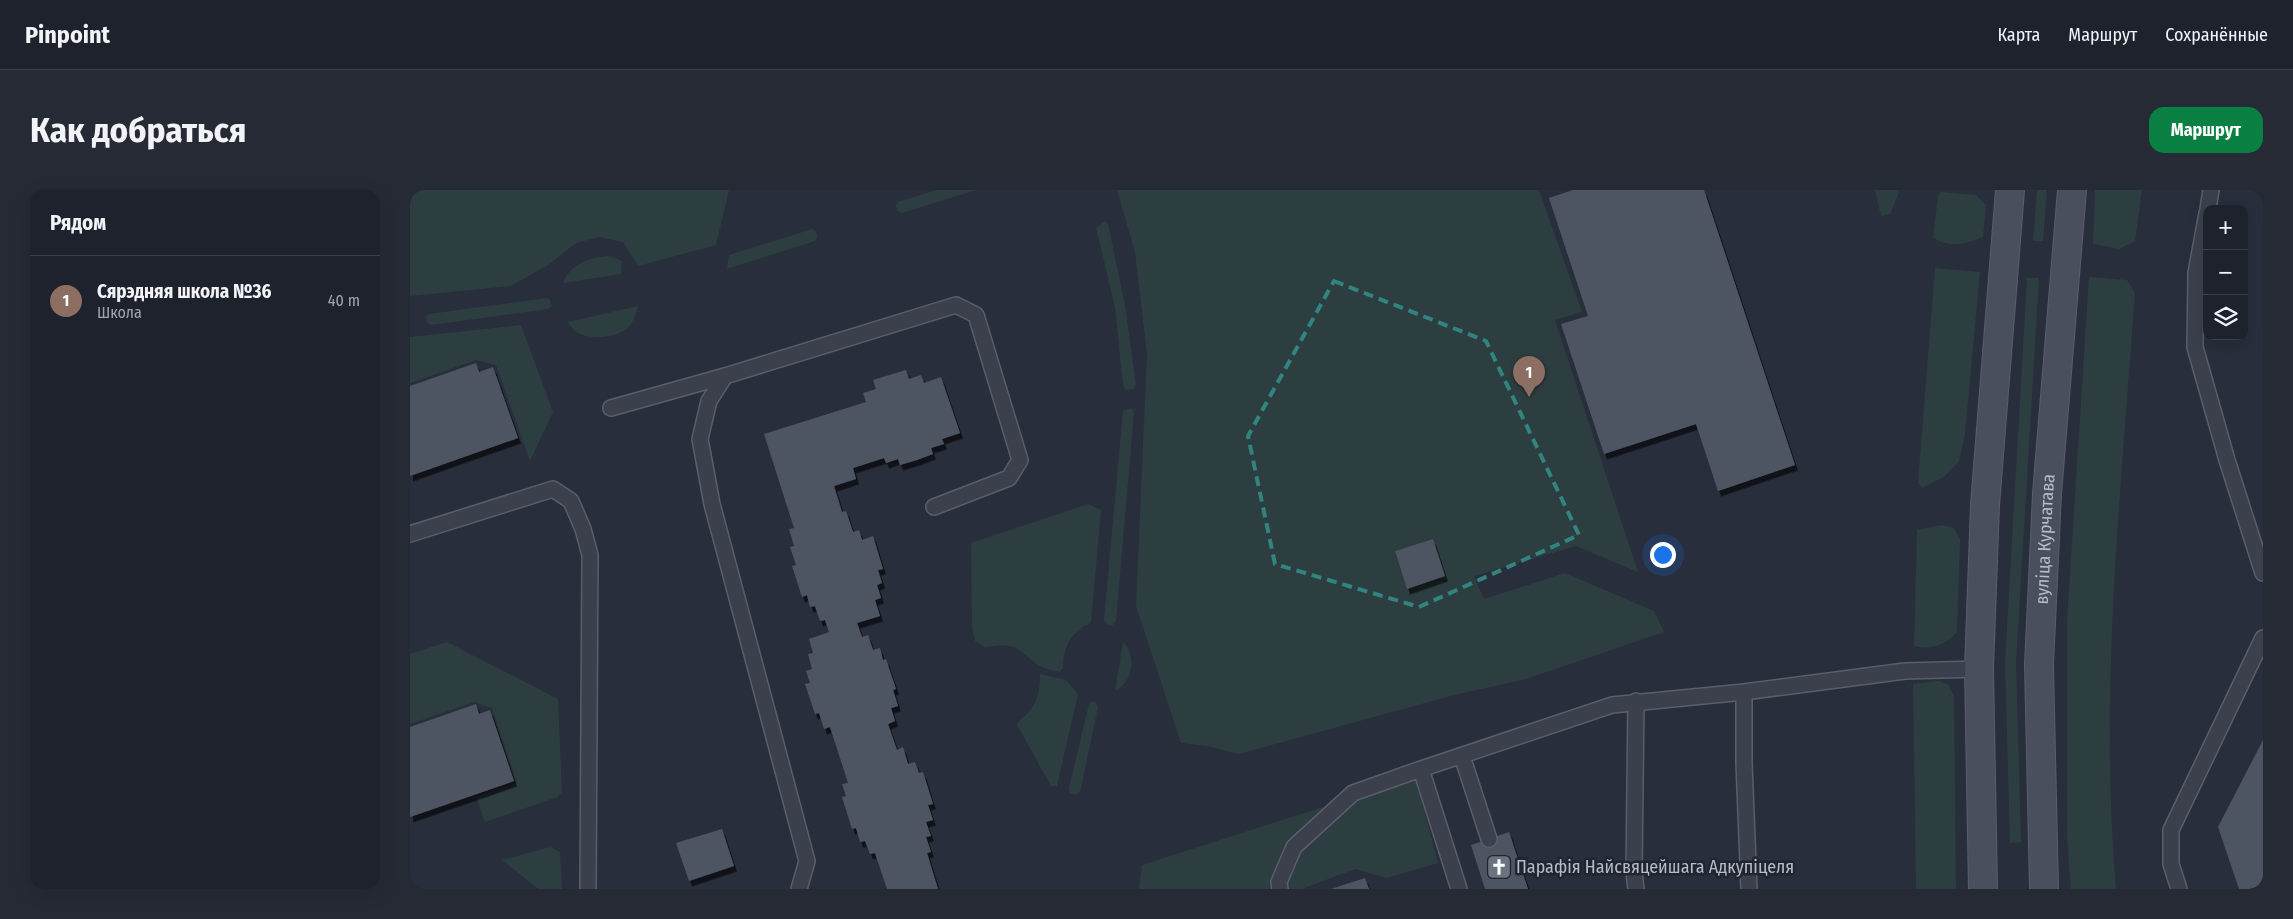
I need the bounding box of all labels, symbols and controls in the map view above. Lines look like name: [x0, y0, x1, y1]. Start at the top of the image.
text: Pinpoint: [25, 21, 110, 49]
text: Карта: [1997, 24, 2040, 46]
text: Маршрут: [2068, 24, 2137, 46]
text: Сохранённые: [2165, 24, 2268, 46]
button: Маршрут: [2149, 107, 2263, 153]
text: Как добраться: [30, 109, 247, 151]
map controls: [2203, 205, 2248, 340]
button: +: [2203, 205, 2248, 250]
text: Рядом: [50, 210, 106, 236]
button: −: [2203, 250, 2248, 295]
text: Сярэдняя школа №36: [97, 280, 271, 303]
text: 1: [63, 291, 69, 310]
text: 40 m: [328, 291, 360, 310]
button: layers: [2203, 295, 2248, 340]
text: Школа: [97, 303, 142, 322]
pin: 1: [1513, 356, 1545, 397]
street label: вуліца Курчатава: [2031, 473, 2060, 605]
your location: [1650, 542, 1676, 568]
church icon: Парафія Найсвяцейшага Адкупіцеля: [1486, 854, 1512, 880]
place label: Парафія Найсвяцейшага Адкупіцеля: [1516, 856, 1794, 878]

